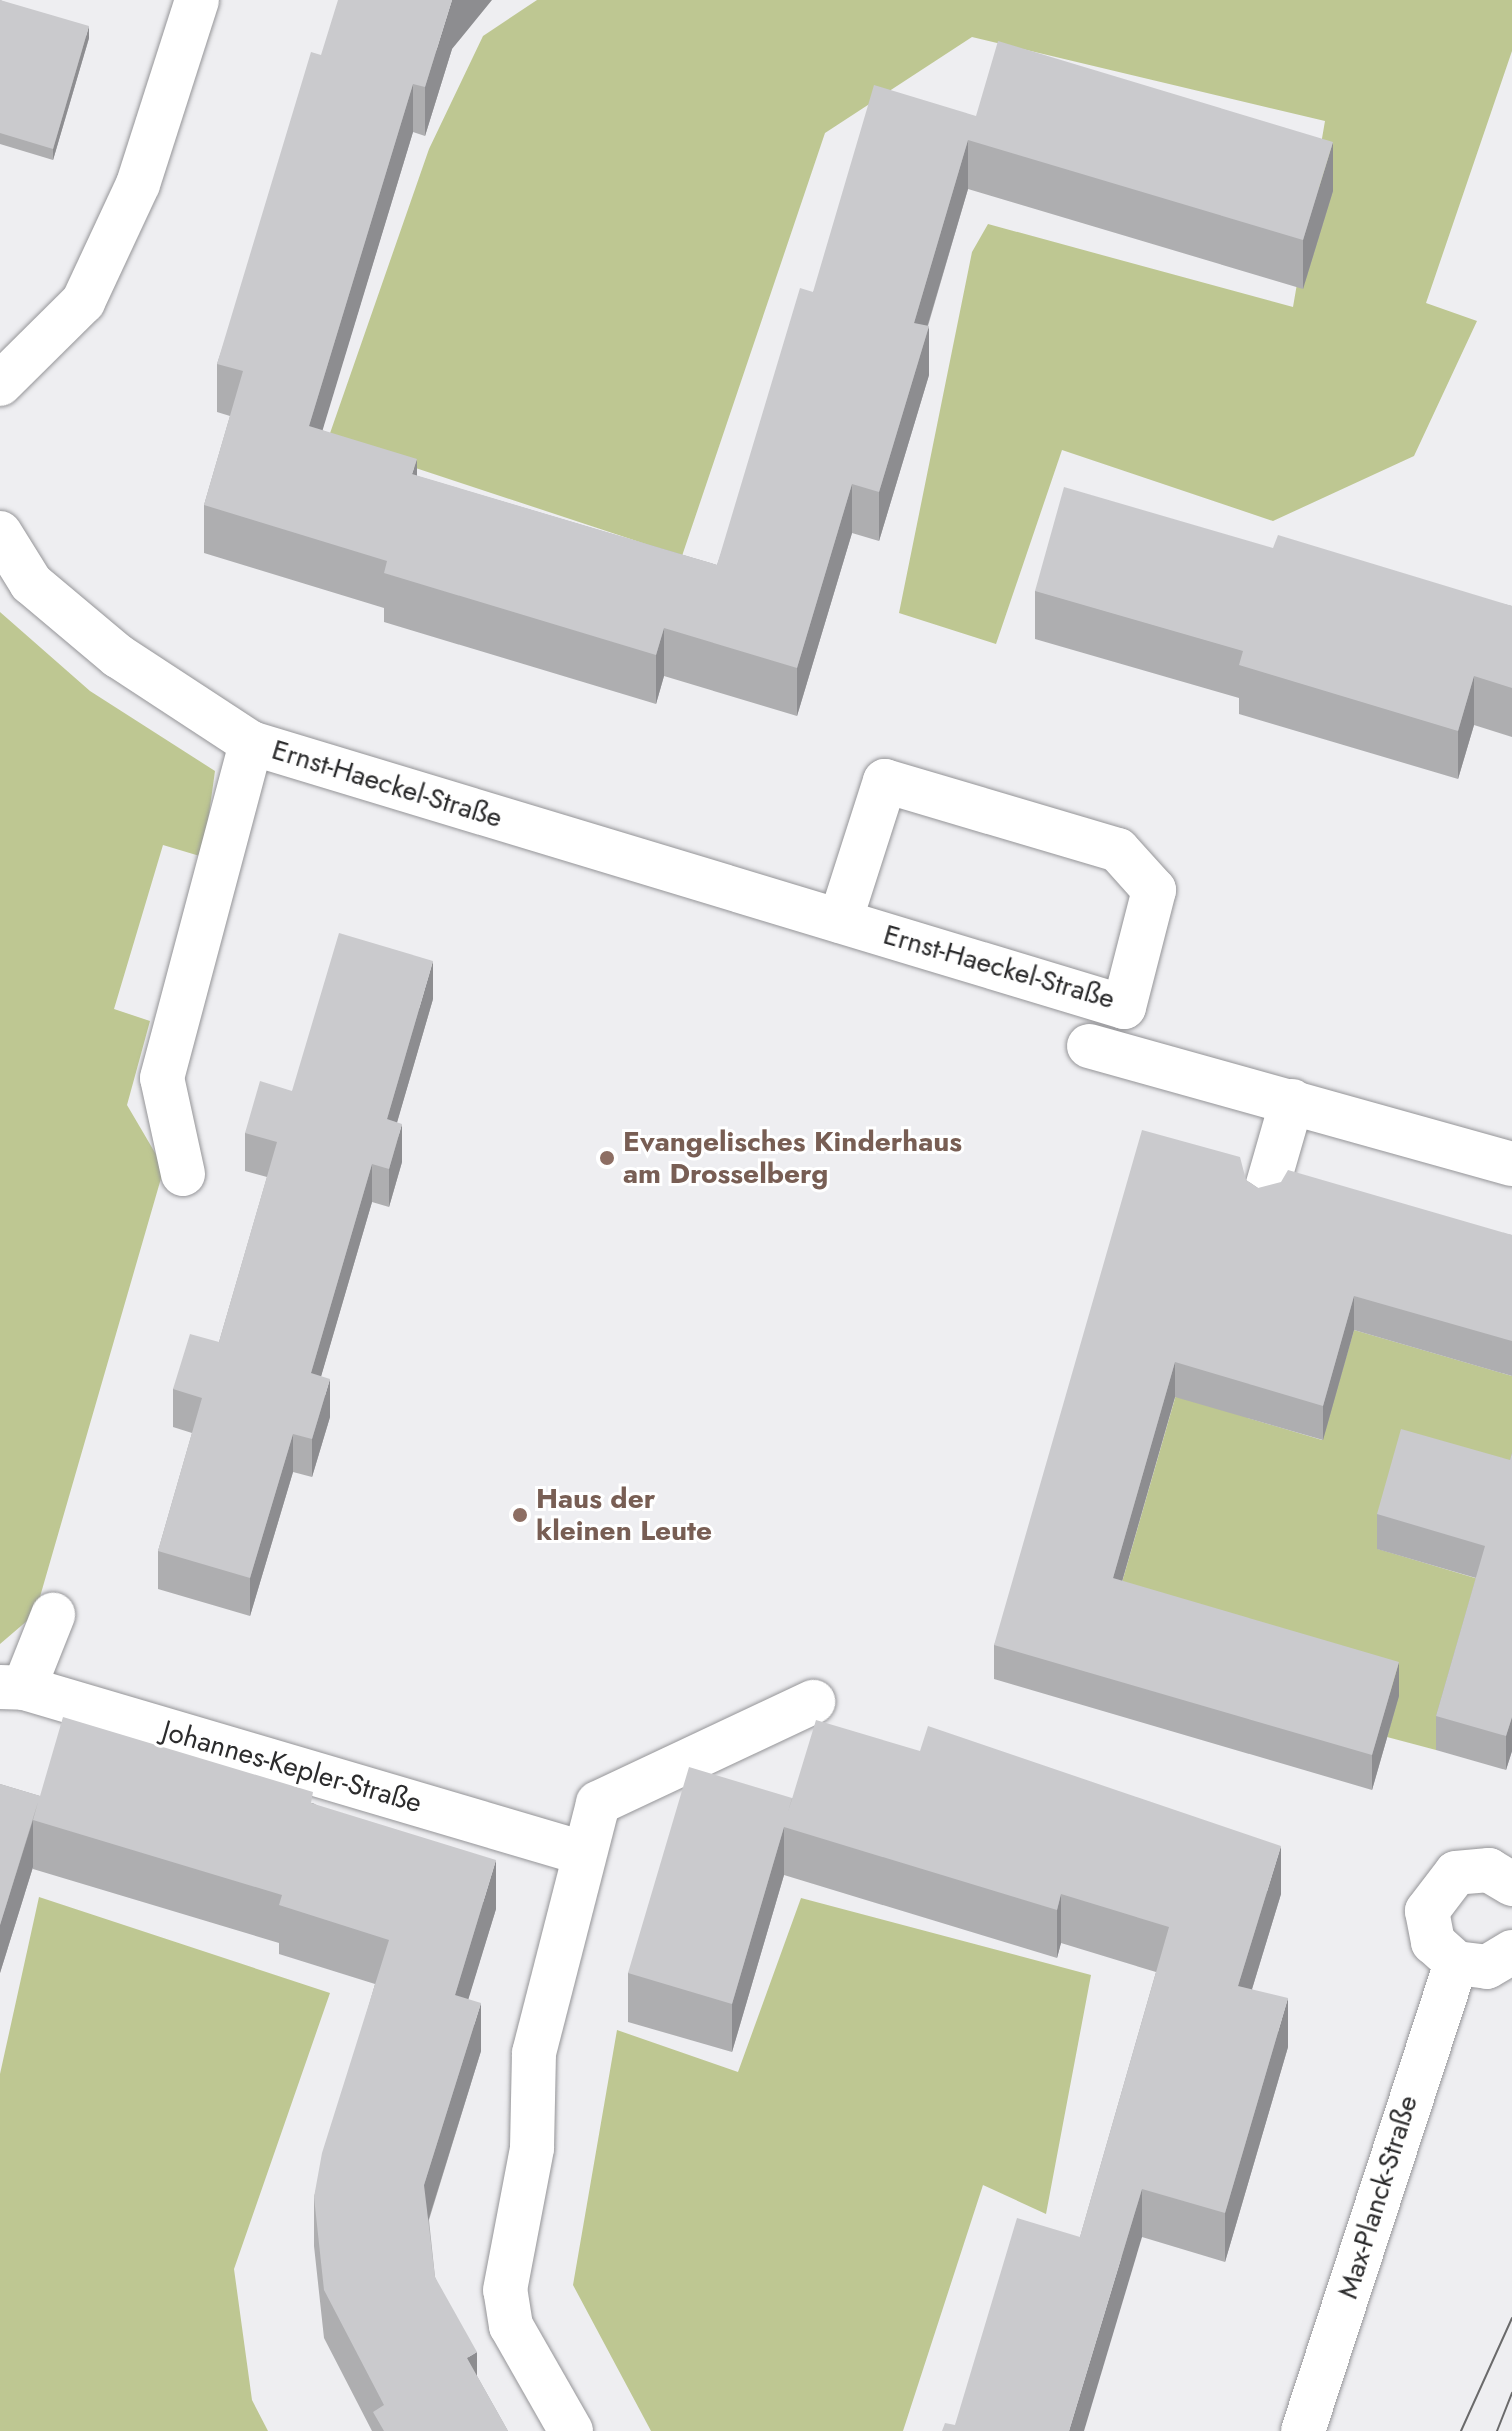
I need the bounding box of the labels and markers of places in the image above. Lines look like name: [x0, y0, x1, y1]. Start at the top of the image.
place label: Evangelisches Kinderhaus am Drosselberg: [623, 1125, 962, 1191]
marker: Evangelisches Kinderhaus am Drosselberg: [598, 1149, 616, 1167]
place label: Haus der kleinen Leute: [536, 1482, 712, 1548]
marker: Haus der kleinen Leute: [511, 1506, 529, 1524]

